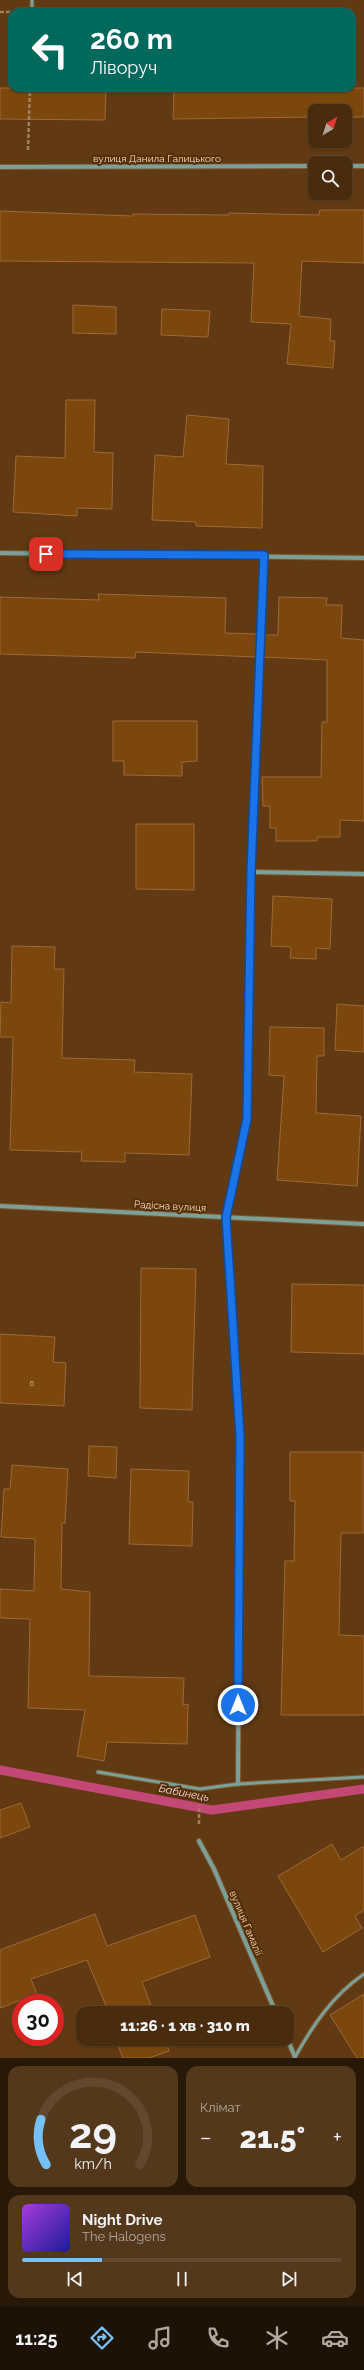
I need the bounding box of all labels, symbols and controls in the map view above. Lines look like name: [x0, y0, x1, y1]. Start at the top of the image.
text: 260 m: [90, 23, 173, 56]
icon: left: [24, 24, 76, 76]
text: Ліворуч: [90, 57, 157, 78]
north arrow: [308, 104, 352, 148]
map controls: [308, 104, 352, 200]
street label: вулиця Данила Галицького: [93, 153, 221, 164]
button: search: [308, 156, 352, 200]
pin: [29, 537, 63, 571]
icon: arrive: [35, 543, 57, 565]
street label: Радісна вулиця: [134, 1199, 206, 1213]
house number: 6: [30, 1378, 35, 1388]
position arrow: [217, 1684, 259, 1726]
water label: Бабинець: [158, 1782, 210, 1804]
street label: вулиця Гамалії: [227, 1889, 265, 1958]
speed limit sign: 30: [12, 1994, 64, 2046]
text: 11:26 · 1 хв · 310 m: [120, 2017, 250, 2035]
text: Клімат: [200, 2100, 241, 2115]
text: 29: [69, 2108, 117, 2157]
text: 21.5°: [240, 2120, 305, 2155]
text: −: [200, 2124, 212, 2150]
text: +: [333, 2124, 342, 2150]
text: km/h: [74, 2155, 112, 2171]
text: Night Drive: [82, 2211, 162, 2229]
text: The Halogens: [82, 2229, 166, 2244]
icon: previous: [64, 2268, 86, 2290]
icon: pause: [171, 2268, 193, 2290]
icon: next: [278, 2268, 300, 2290]
icon: directions: [88, 2324, 116, 2352]
icon: music: [146, 2324, 174, 2352]
icon: phone: [204, 2324, 232, 2352]
icon: climate: [263, 2324, 291, 2352]
icon: car: [321, 2324, 349, 2352]
text: 11:25: [15, 2328, 57, 2349]

